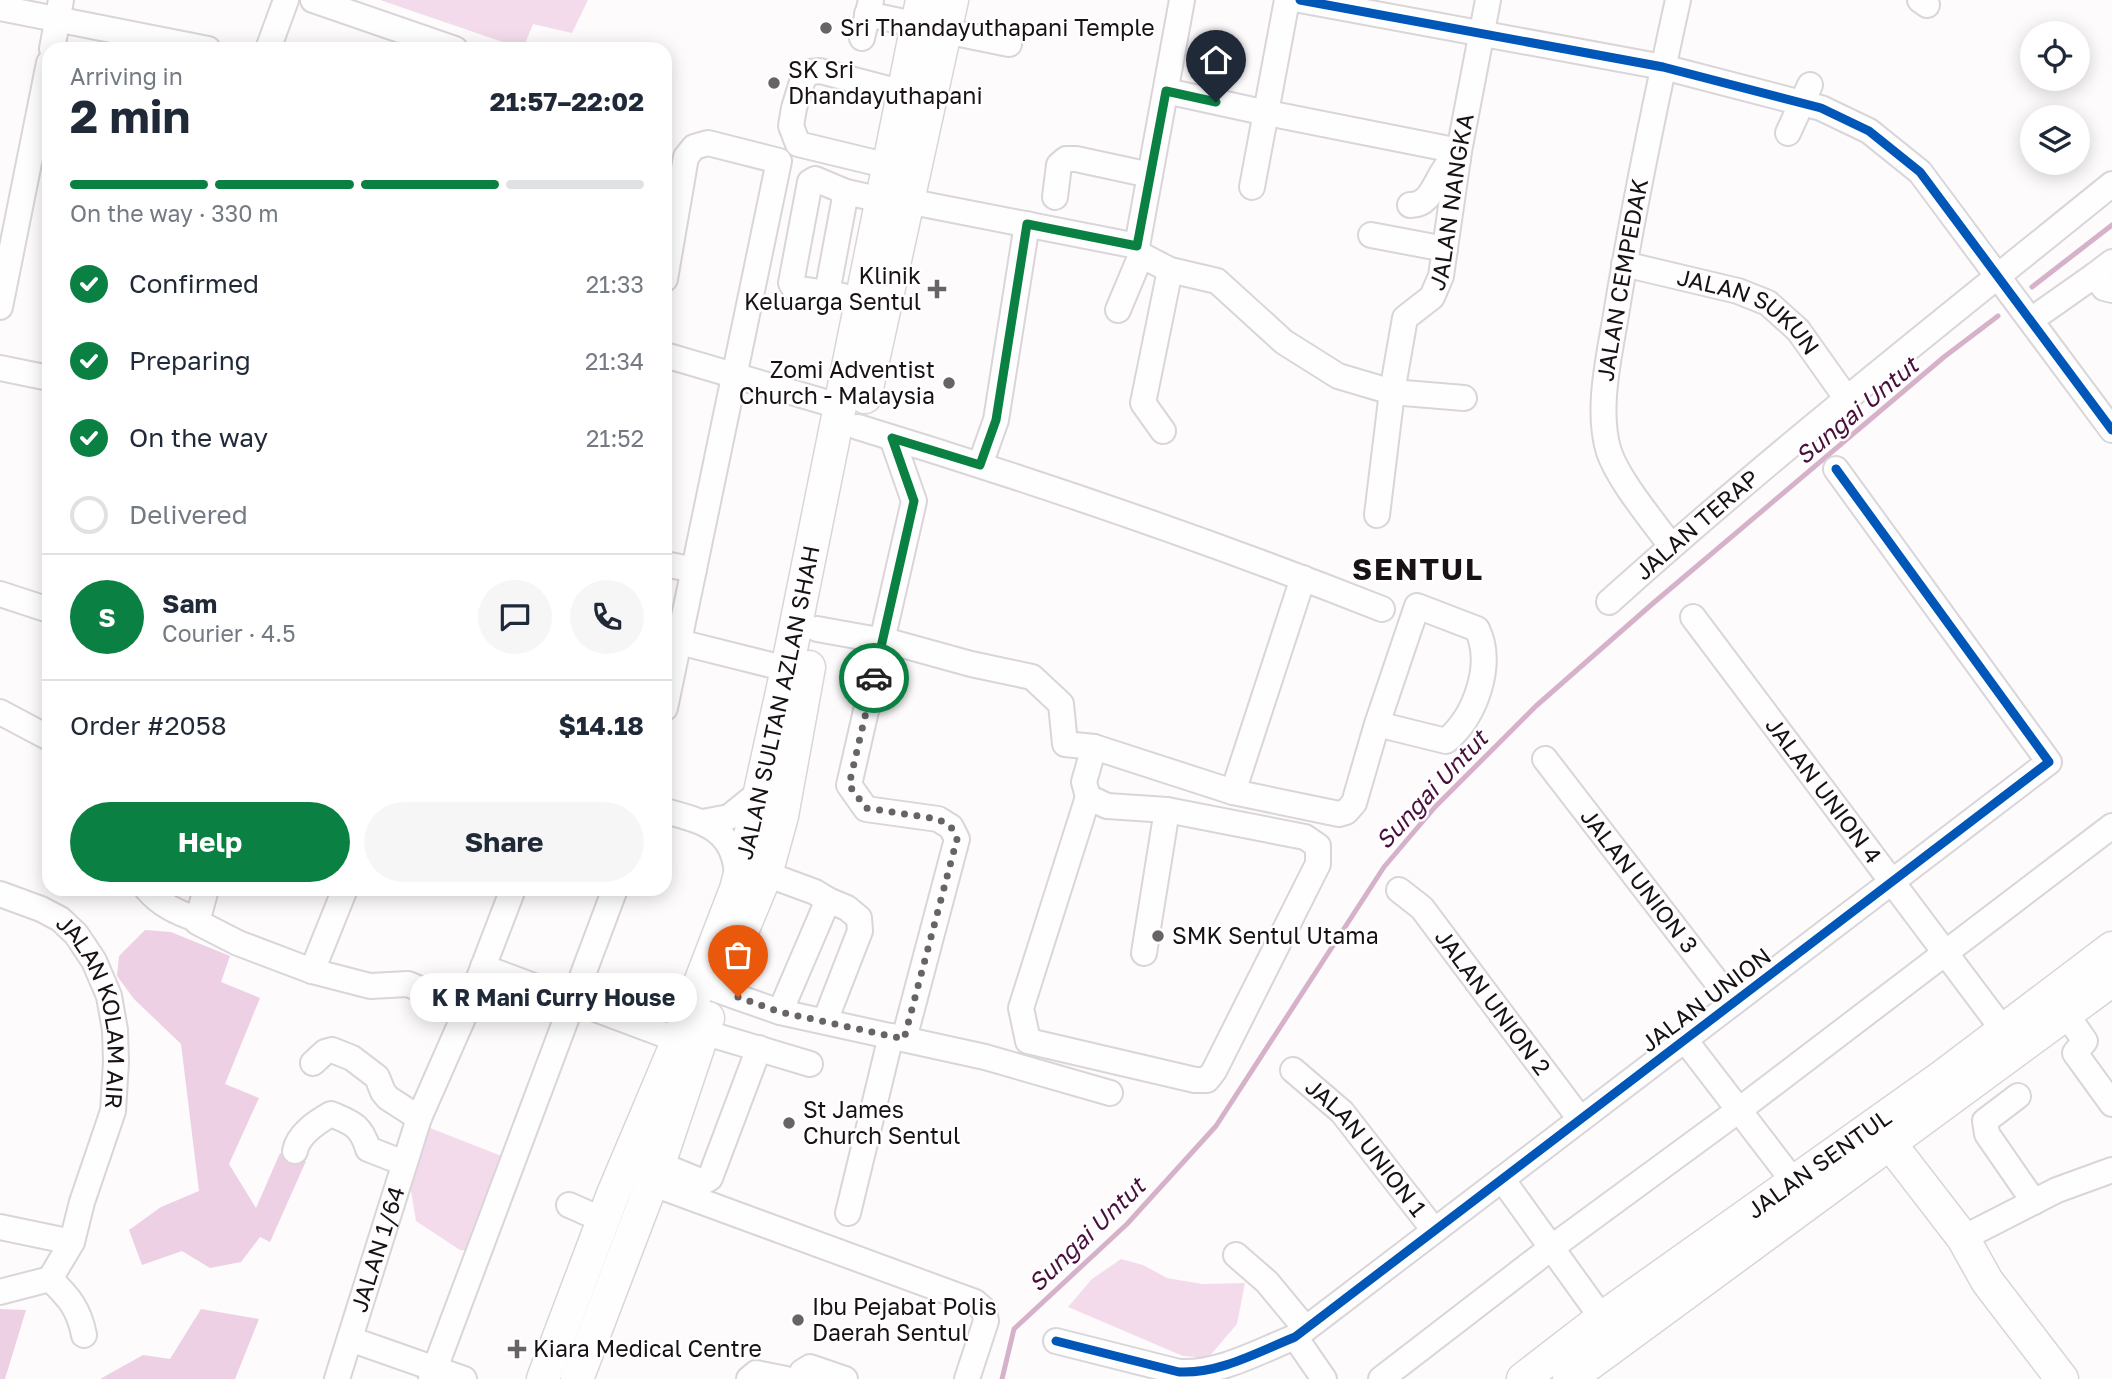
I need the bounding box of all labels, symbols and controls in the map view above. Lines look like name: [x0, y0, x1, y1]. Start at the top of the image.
place label: Sri Thandayuthapani Temple: [840, 13, 1155, 41]
marker: Sri Thandayuthapani Temple: [818, 20, 834, 36]
map controls: [2020, 21, 2090, 175]
button: locate: [2020, 21, 2090, 91]
pin: [1186, 30, 1246, 102]
icon: home: [1197, 41, 1235, 79]
place label: SK Sri Dhandayuthapani: [788, 55, 983, 109]
text: Arriving in: [70, 62, 183, 90]
marker: SK Sri Dhandayuthapani: [766, 75, 782, 91]
text: 21:57–22:02: [490, 86, 644, 117]
text: 2 min: [70, 88, 190, 143]
button: layers: [2020, 105, 2090, 175]
street label: JALAN NANGKA: [1422, 111, 1479, 294]
street label: JALAN CEMPEDAK: [1590, 176, 1653, 383]
text: On the way · 330 m: [70, 199, 279, 227]
place label: Klinik Keluarga Sentul: [744, 261, 921, 315]
street label: JALAN SUKUN: [1675, 262, 1826, 360]
icon: check: [70, 265, 108, 303]
text: Confirmed: [129, 268, 259, 299]
text: 21:33: [586, 270, 644, 298]
marker: Klinik Keluarga Sentul: [927, 279, 947, 299]
icon: check: [70, 342, 108, 380]
text: Preparing: [129, 345, 251, 376]
text: 21:34: [585, 347, 644, 375]
water label: Sungai Untut: [1789, 349, 1926, 470]
place label: Zomi Adventist Church - Malaysia: [739, 355, 935, 409]
marker: Zomi Adventist Church - Malaysia: [941, 375, 957, 391]
icon: check: [70, 419, 108, 457]
text: On the way: [129, 422, 268, 453]
text: 21:52: [586, 424, 644, 452]
street label: JALAN TERAP: [1629, 463, 1764, 585]
text: Delivered: [129, 499, 248, 530]
street label: JALAN SULTAN AZLAN SHAH: [729, 543, 825, 862]
district label: SENTUL: [1352, 551, 1484, 587]
button: chat: [478, 580, 552, 654]
button: phone: [570, 580, 644, 654]
text: Sam: [162, 588, 217, 619]
text: S: [98, 602, 116, 633]
text: Courier · 4.5: [162, 619, 295, 647]
courier: [839, 643, 909, 713]
icon: car: [855, 659, 893, 697]
text: Order #2058: [70, 710, 227, 741]
text: $14.18: [559, 710, 644, 741]
street label: JALAN UNION 4: [1760, 711, 1888, 869]
water label: Sungai Untut: [1369, 722, 1495, 855]
button: Help: [70, 802, 350, 882]
button: Share: [364, 802, 644, 882]
street label: JALAN UNION 3: [1575, 802, 1704, 958]
street label: JALAN KOLAM AIR: [51, 908, 131, 1109]
place label: SMK Sentul Utama: [1172, 921, 1379, 949]
street label: JALAN UNION 2: [1430, 923, 1557, 1080]
pin: [708, 925, 768, 997]
marker: SMK Sentul Utama: [1150, 928, 1166, 944]
icon: bag: [719, 936, 757, 974]
street label: JALAN UNION: [1635, 941, 1776, 1057]
callout: K R Mani Curry House: [409, 972, 696, 1021]
text: K R Mani Curry House: [432, 983, 675, 1011]
street label: JALAN UNION 1: [1300, 1072, 1433, 1222]
place label: St James Church Sentul: [803, 1095, 960, 1149]
street label: JALAN SENTUL: [1741, 1102, 1896, 1224]
marker: St James Church Sentul: [781, 1115, 797, 1131]
water label: Sungai Untut: [1022, 1169, 1153, 1298]
street label: JALAN 1/64: [344, 1183, 410, 1315]
place label: Ibu Pejabat Polis Daerah Sentul: [812, 1292, 997, 1346]
marker: Ibu Pejabat Polis Daerah Sentul: [790, 1312, 806, 1328]
place label: Kiara Medical Centre: [533, 1334, 762, 1362]
marker: Kiara Medical Centre: [507, 1339, 527, 1359]

